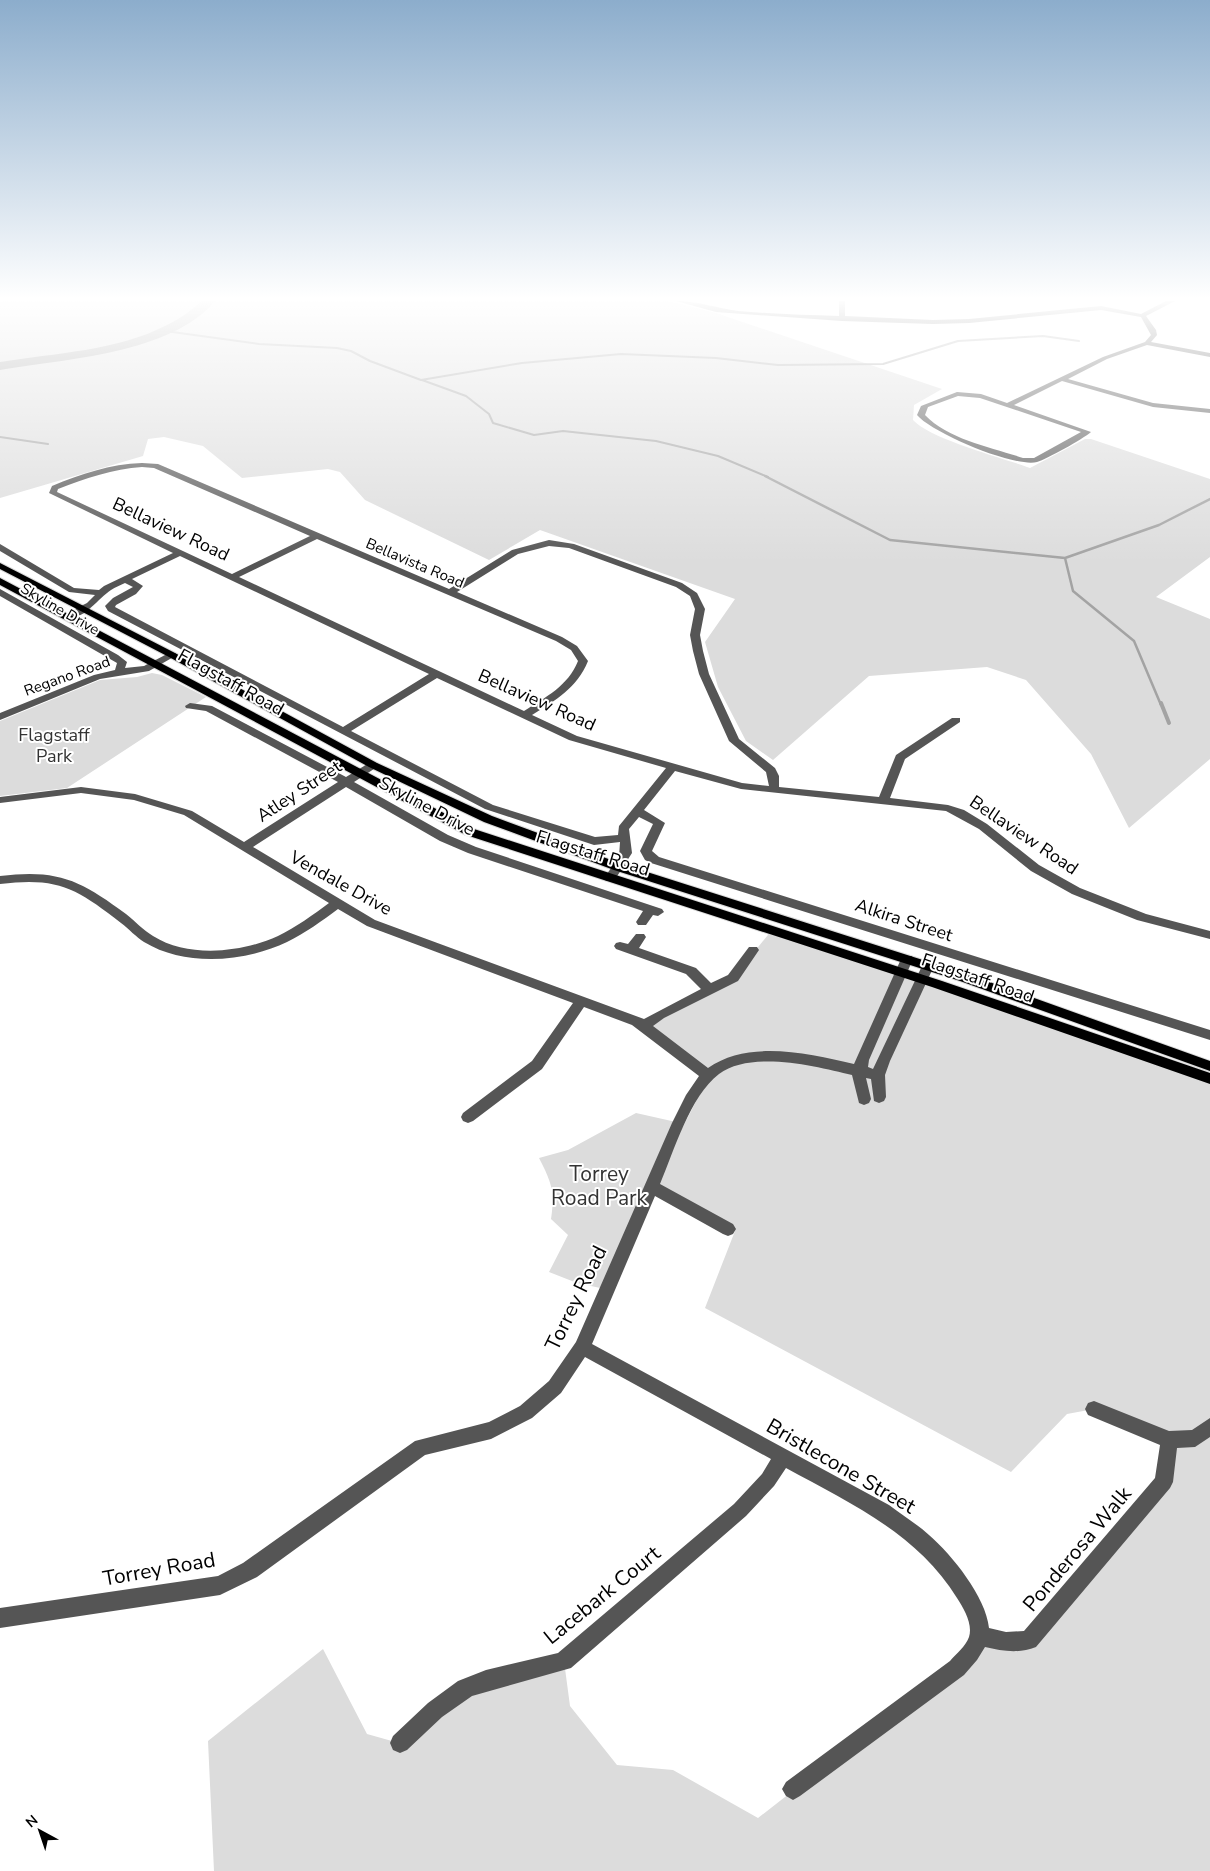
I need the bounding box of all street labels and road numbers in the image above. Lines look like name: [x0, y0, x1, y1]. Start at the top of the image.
street label: Bellaview Road: [109, 491, 233, 567]
street label: Bellavista Road: [363, 533, 467, 593]
street label: Skyline Drive: [17, 578, 103, 640]
street label: Flagstaff Road: [174, 643, 288, 721]
street label: Regano Road: [21, 651, 113, 701]
street label: Bellaview Road: [474, 663, 600, 737]
street label: Atley Street: [252, 754, 347, 827]
street label: Skyline Drive: [375, 771, 479, 841]
street label: Bellaview Road: [965, 790, 1083, 880]
street label: Flagstaff Road: [533, 824, 653, 882]
street label: Vendale Drive: [285, 845, 396, 921]
street label: Alkira Street: [852, 893, 957, 947]
street label: Flagstaff Road: [918, 947, 1038, 1009]
street label: Torrey Road: [538, 1241, 614, 1355]
street label: Bristlecone Street: [761, 1412, 921, 1520]
street label: Ponderosa Walk: [1016, 1480, 1138, 1617]
street label: Lacebark Court: [538, 1539, 667, 1651]
street label: Torrey Road: [101, 1545, 217, 1593]

